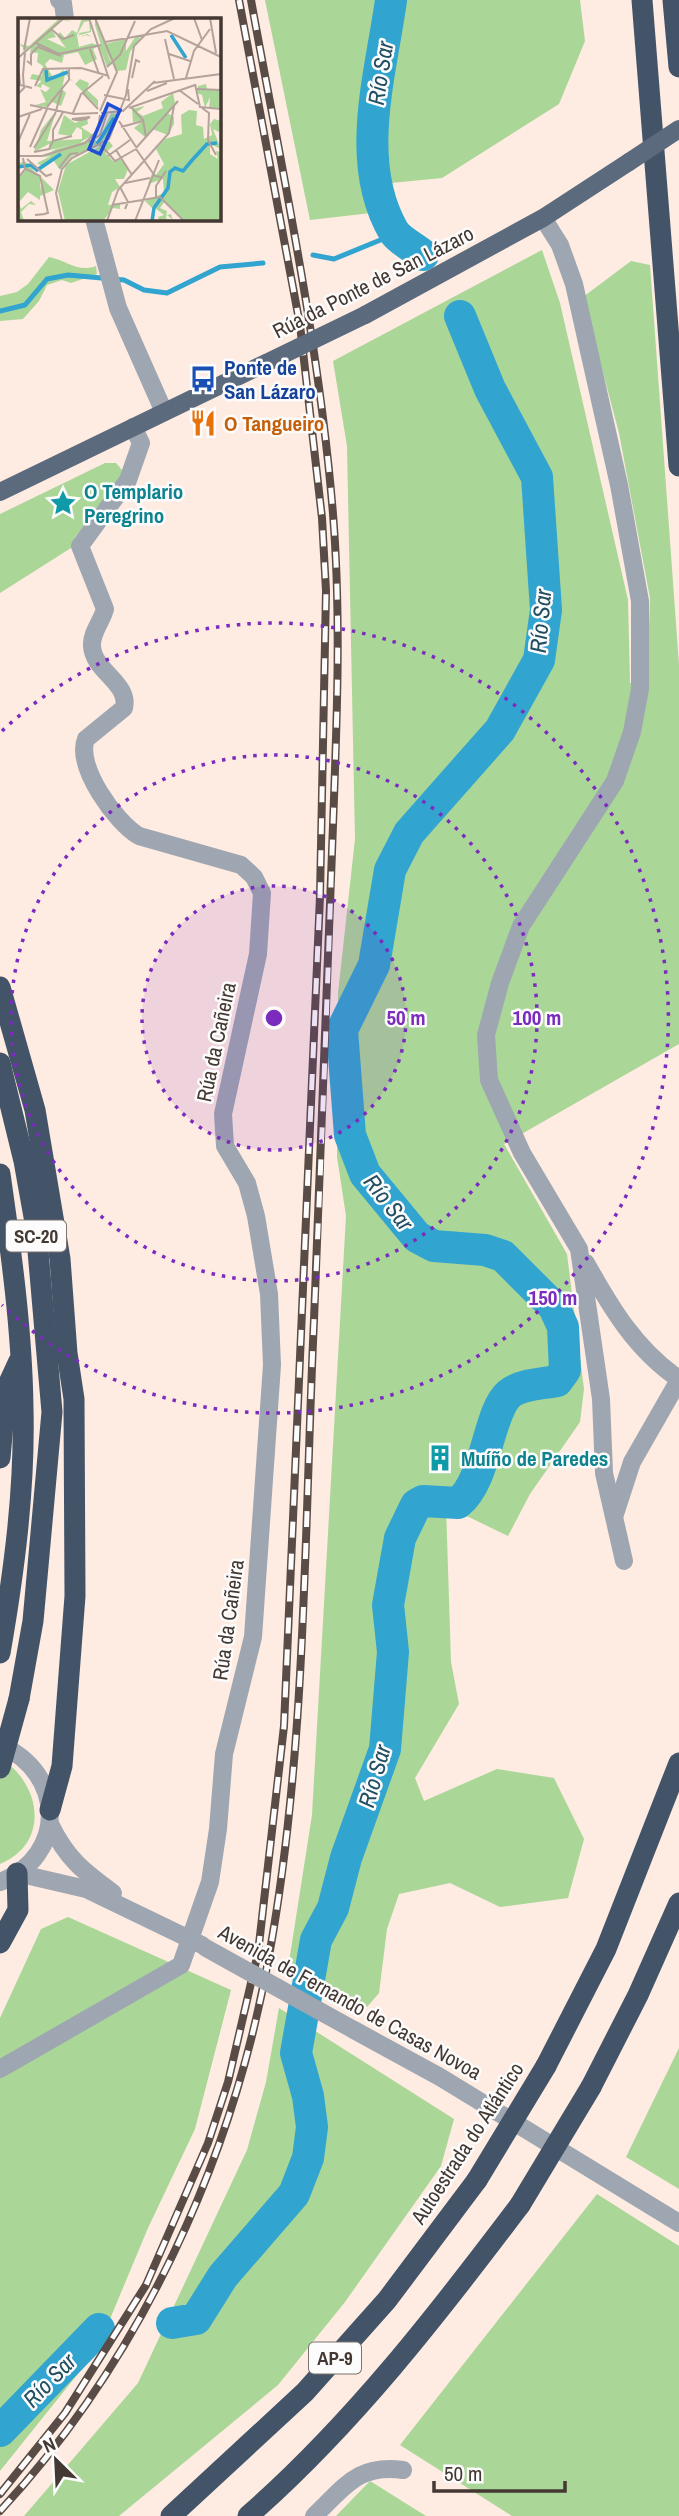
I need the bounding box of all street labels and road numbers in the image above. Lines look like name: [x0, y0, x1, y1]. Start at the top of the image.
street label: Rúa da Ponte de San Lázaro: [267, 219, 479, 345]
street label: Rúa da Cañeira: [189, 979, 243, 1104]
road number: SC-20: [6, 1220, 66, 1252]
street label: Rúa da Cañeira: [205, 1557, 251, 1682]
street label: Avenida de Fernando de Casas Novoa: [212, 1917, 487, 2087]
street label: Autoestrada do Atlántico: [403, 2056, 530, 2230]
road number: AP-9: [309, 2342, 361, 2374]

